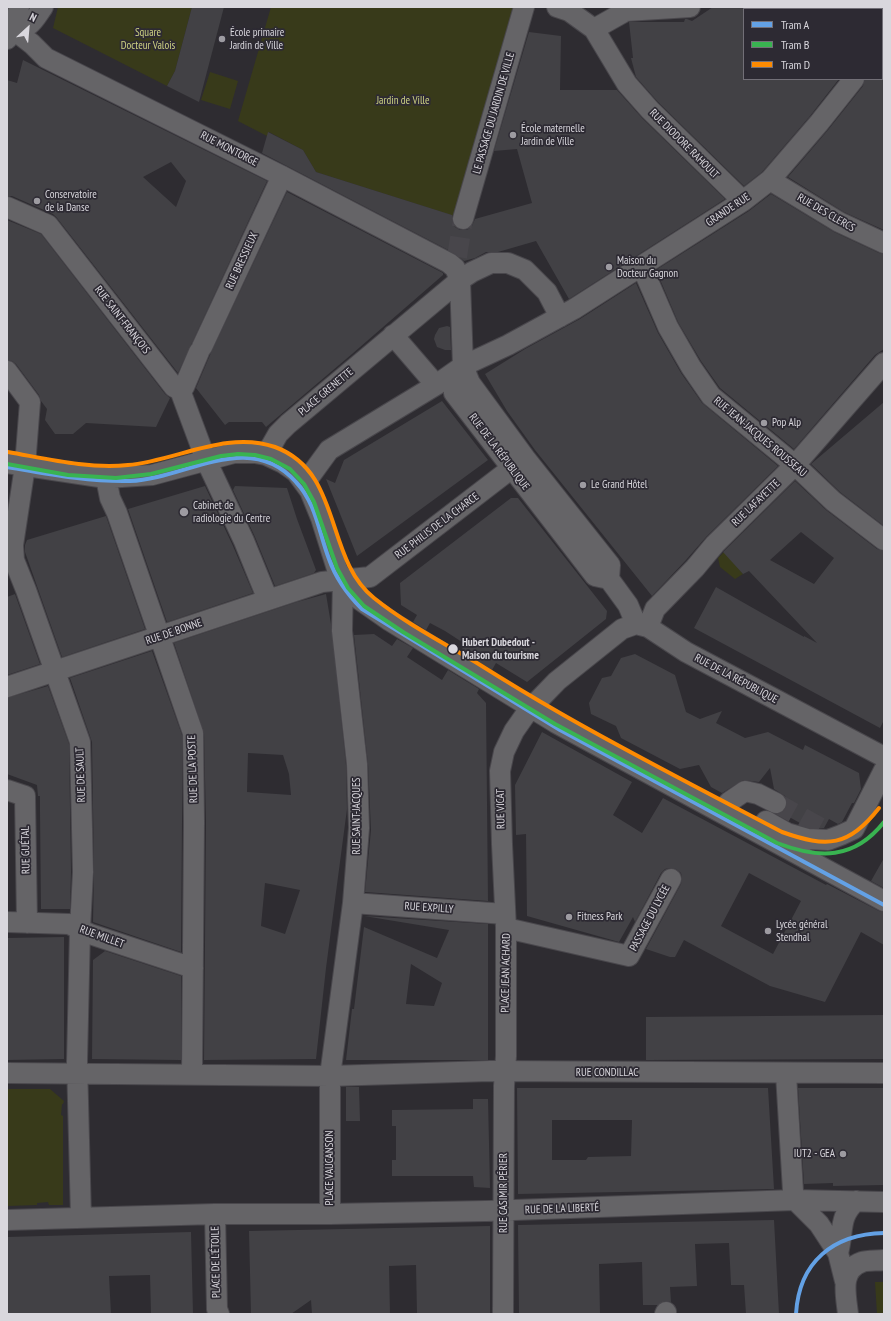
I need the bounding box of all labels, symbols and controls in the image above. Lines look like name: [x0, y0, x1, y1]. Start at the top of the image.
north arrow: [8, 8, 48, 48]
legend: [743, 8, 883, 80]
text: N: [28, 10, 39, 25]
text: Tram A: [781, 17, 809, 32]
park label: Square Docteur Valois: [121, 26, 175, 52]
place label: École primaire Jardin de Ville: [230, 26, 284, 52]
marker: École primaire Jardin de Ville: [217, 34, 227, 44]
text: Tram B: [781, 37, 809, 52]
street label: LE PASSAGE DU JARDIN DE VILLE: [470, 51, 518, 175]
text: Tram D: [781, 57, 810, 72]
park label: Jardin de Ville: [376, 94, 430, 108]
street label: RUE DIODORE RAHOULT: [647, 107, 721, 181]
place label: École maternelle Jardin de Ville: [521, 122, 585, 148]
street label: RUE MONTORGE: [198, 129, 260, 169]
marker: École maternelle Jardin de Ville: [508, 130, 518, 140]
place label: Conservatoire de la Danse: [45, 188, 97, 214]
street label: GRANDE RUE: [704, 191, 752, 229]
street label: RUE DES CLERCS: [795, 191, 857, 235]
marker: Conservatoire de la Danse: [32, 196, 42, 206]
street label: RUE BRESSIEUX: [223, 230, 261, 292]
place label: Maison du Docteur Gagnon: [617, 254, 678, 280]
marker: Maison du Docteur Gagnon: [604, 262, 614, 272]
street label: RUE SAINT-FRANÇOIS: [91, 284, 153, 356]
street label: PLACE GRENETTE: [296, 365, 356, 419]
street label: RUE JEAN-JACQUES ROUSSEAU: [711, 394, 809, 480]
street label: RUE DE LA RÉPUBLIQUE: [466, 411, 532, 493]
place label: Pop Alp: [772, 416, 801, 430]
marker: Pop Alp: [759, 418, 769, 428]
street label: RUE LAFAYETTE: [729, 477, 783, 529]
place label: Le Grand Hôtel: [591, 478, 647, 492]
marker: Le Grand Hôtel: [578, 480, 588, 490]
street label: RUE PHILIS DE LA CHARCE: [392, 490, 482, 562]
place label: Cabinet de radiologie du Centre: [193, 499, 270, 525]
marker: Cabinet de radiologie du Centre: [178, 506, 190, 518]
street label: RUE DE BONNE: [144, 616, 204, 648]
place label: Hubert Dubedout - Maison du tourisme: [462, 636, 539, 662]
marker: Hubert Dubedout - Maison du tourisme: [446, 642, 460, 656]
street label: RUE DE LA RÉPUBLIQUE: [692, 651, 780, 707]
street label: RUE DE LA POSTE: [185, 735, 201, 803]
street label: RUE DE SAULT: [73, 747, 89, 803]
street label: RUE SAINT-JACQUES: [350, 777, 364, 855]
street label: RUE VICAT: [494, 789, 508, 829]
street label: RUE GUÉTAL: [19, 826, 33, 874]
street label: PASSAGE DU LYCÉE: [627, 883, 673, 953]
street label: RUE EXPILLY: [404, 900, 454, 916]
place label: Fitness Park: [577, 910, 622, 924]
marker: Fitness Park: [564, 912, 574, 922]
place label: Lycée général Stendhal: [776, 918, 828, 944]
street label: RUE MILLET: [78, 923, 126, 951]
marker: Lycée général Stendhal: [763, 926, 773, 936]
street label: PLACE JEAN ACHARD: [499, 933, 513, 1013]
street label: RUE CONDILLAC: [576, 1066, 638, 1080]
street label: PLACE VAUCANSON: [323, 1131, 337, 1205]
place label: IUT2 - GEA: [794, 1147, 835, 1161]
marker: IUT2 - GEA: [838, 1149, 848, 1159]
street label: RUE CASIMIR PÉRIER: [497, 1153, 511, 1233]
street label: RUE DE LA LIBERTÉ: [525, 1201, 599, 1217]
street label: PLACE DE L'ÉTOILE: [209, 1226, 223, 1298]

